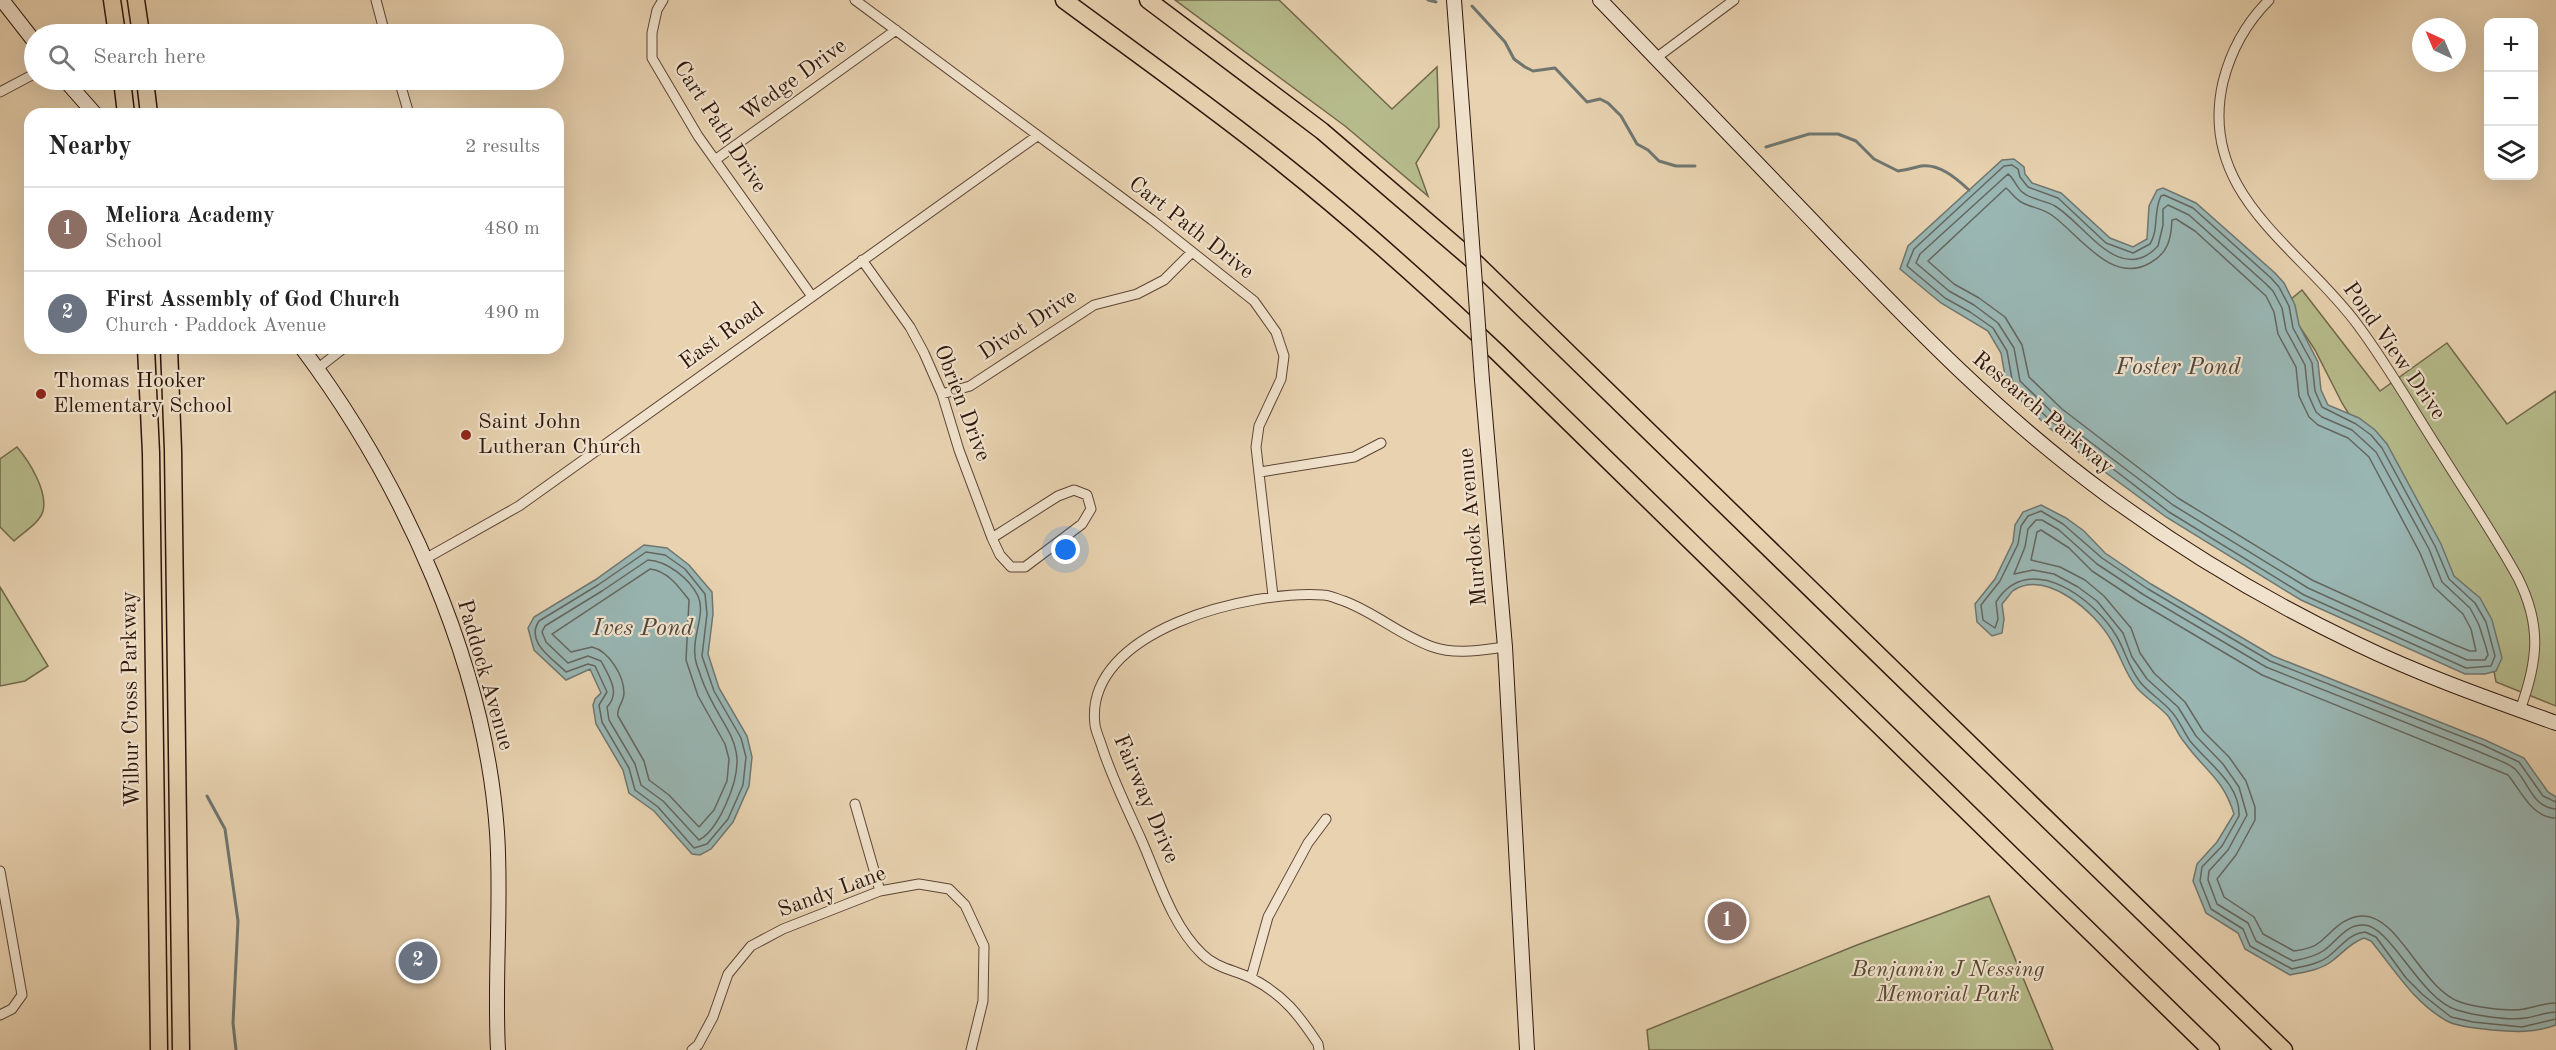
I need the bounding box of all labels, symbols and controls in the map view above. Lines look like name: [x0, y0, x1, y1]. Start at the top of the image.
north arrow: [2412, 18, 2466, 72]
map controls: [2484, 18, 2538, 180]
button: +: [2484, 18, 2538, 72]
search box: [24, 24, 564, 90]
street label: Wedge Drive: [737, 35, 851, 125]
icon: search: [45, 41, 78, 74]
text: Search here: [93, 46, 206, 68]
street label: Cart Path Drive: [669, 57, 771, 197]
button: −: [2484, 72, 2538, 126]
button: layers: [2484, 126, 2538, 180]
text: Nearby: [48, 134, 132, 160]
text: 2 results: [465, 137, 540, 157]
street label: Cart Path Drive: [1124, 173, 1258, 283]
text: Meliora Academy: [105, 205, 275, 227]
text: 1: [62, 219, 73, 239]
text: 480 m: [484, 219, 540, 239]
text: School: [105, 232, 162, 252]
street label: Pond View Drive: [2338, 278, 2450, 424]
street label: Divot Drive: [975, 285, 1081, 365]
text: First Assembly of God Church: [105, 289, 400, 311]
street label: East Road: [676, 298, 768, 374]
text: 2: [62, 303, 73, 323]
text: 490 m: [484, 303, 540, 323]
text: Church · Paddock Avenue: [105, 316, 326, 336]
street label: Obrien Drive: [930, 342, 994, 464]
street label: Research Parkway: [1968, 348, 2118, 479]
water label: Foster Pond: [2114, 356, 2241, 380]
place label: Thomas Hooker Elementary School: [53, 370, 232, 417]
marker: Thomas Hooker Elementary School: [34, 387, 48, 401]
place label: Saint John Lutheran Church: [478, 411, 641, 458]
marker: Saint John Lutheran Church: [459, 428, 473, 442]
street label: Murdock Avenue: [1455, 447, 1491, 607]
your location: [1051, 535, 1080, 564]
street label: Wilbur Cross Parkway: [118, 590, 144, 807]
street label: Paddock Avenue: [453, 597, 517, 753]
water label: Ives Pond: [592, 617, 694, 641]
street label: Fairway Drive: [1109, 732, 1183, 866]
street label: Sandy Lane: [775, 862, 889, 922]
pin: 1: [1708, 898, 1746, 944]
pin: 2: [398, 938, 438, 984]
park label: Benjamin J Nessing Memorial Park: [1851, 959, 2045, 1006]

